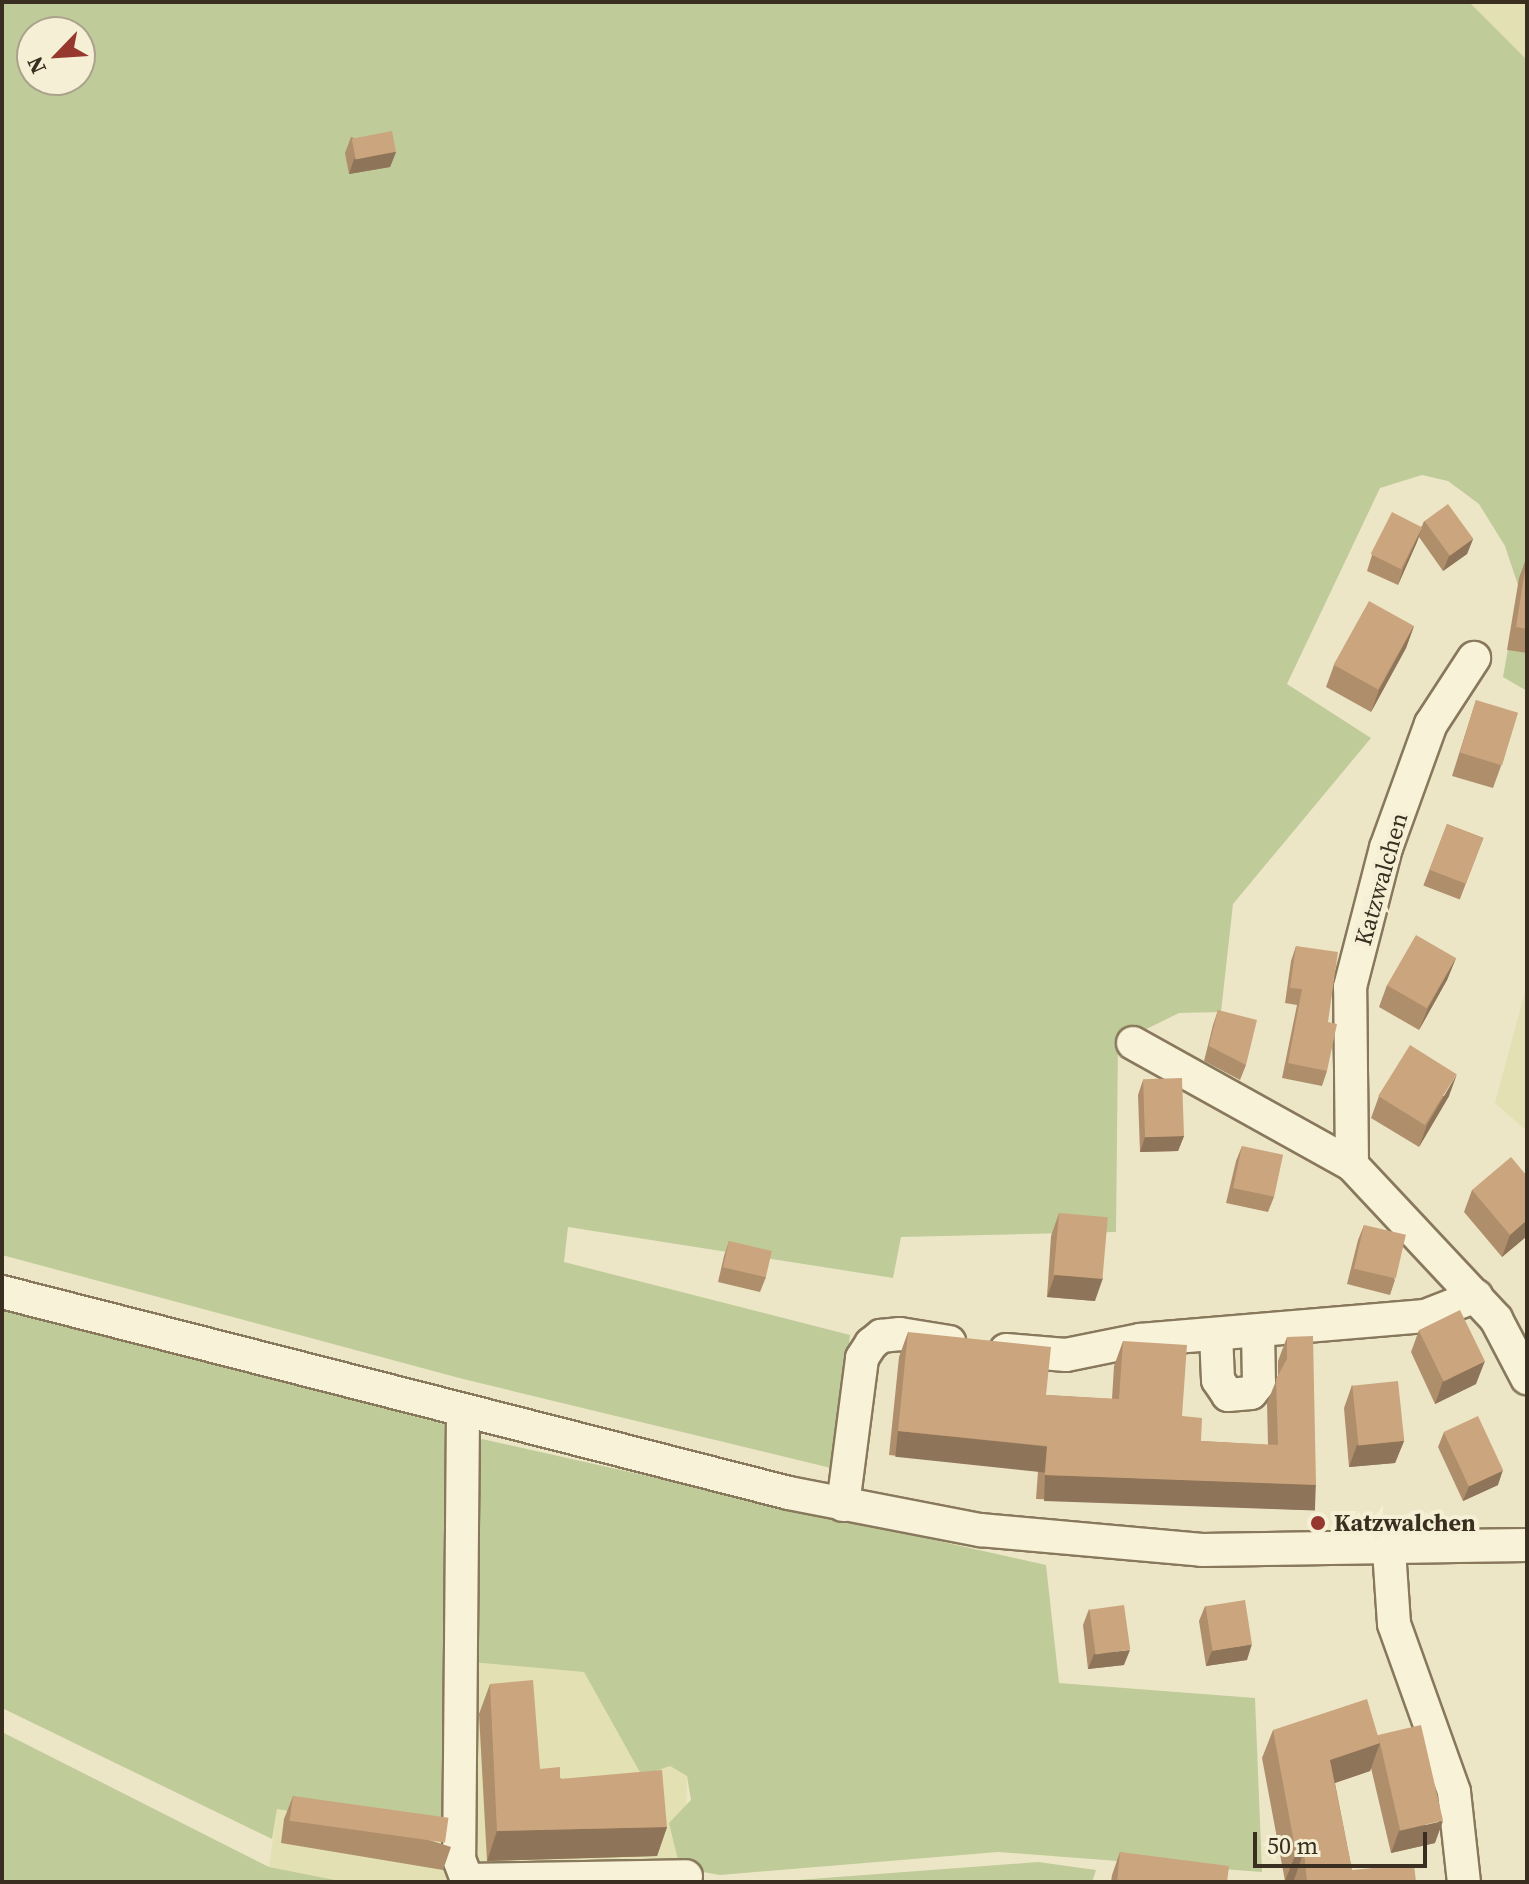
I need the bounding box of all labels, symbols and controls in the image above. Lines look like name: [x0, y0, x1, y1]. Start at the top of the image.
north arrow: [16, 16, 96, 96]
text: N: [19, 52, 53, 79]
street label: Katzwalchen: [1348, 809, 1414, 949]
place label: Katzwalchen: [1334, 1509, 1476, 1537]
marker: Katzwalchen: [1309, 1514, 1327, 1532]
scale bar: [1257, 1816, 1431, 1866]
text: 50 m: [1267, 1829, 1318, 1862]

